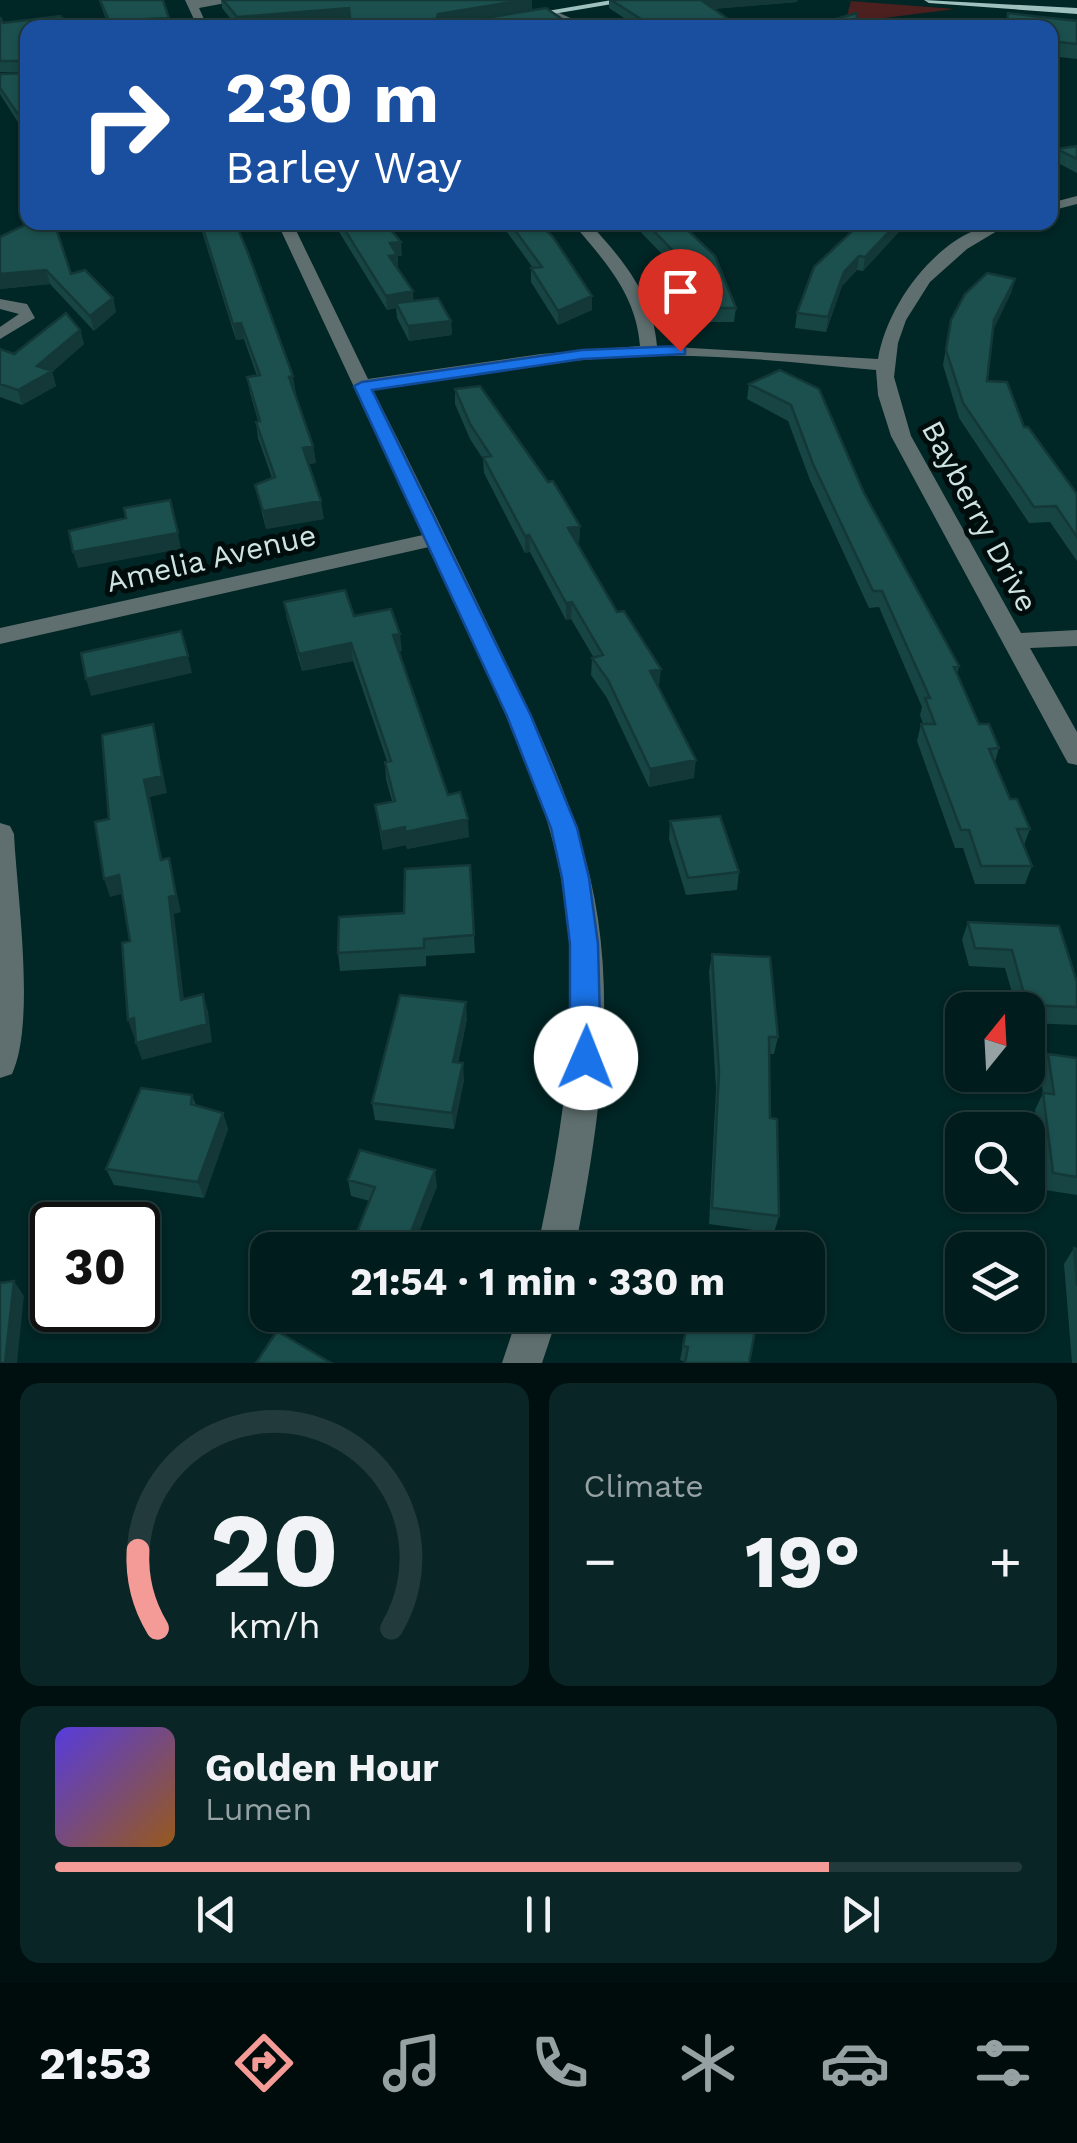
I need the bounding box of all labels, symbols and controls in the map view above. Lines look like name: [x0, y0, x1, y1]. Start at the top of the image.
text: 230 m: [225, 57, 439, 139]
icon: right: [60, 60, 190, 190]
text: Barley Way: [225, 141, 462, 194]
pin: [638, 249, 723, 352]
icon: arrive: [653, 264, 708, 319]
street label: Bayberry Drive: [915, 414, 1045, 618]
street label: Amelia Avenue: [103, 517, 319, 599]
north arrow: [945, 992, 1045, 1092]
map controls: [945, 992, 1045, 1332]
position arrow: [534, 1006, 638, 1110]
button: search: [945, 1112, 1045, 1212]
speed limit sign: 30: [30, 1202, 160, 1332]
button: layers: [945, 1232, 1045, 1332]
text: 21:54 · 1 min · 330 m: [350, 1260, 725, 1304]
text: Climate: [584, 1467, 704, 1505]
text: 20: [210, 1489, 339, 1611]
text: 19°: [745, 1517, 861, 1605]
text: −: [584, 1529, 617, 1593]
text: +: [989, 1529, 1022, 1593]
text: km/h: [228, 1605, 320, 1647]
text: Golden Hour: [205, 1746, 439, 1790]
text: Lumen: [205, 1790, 312, 1828]
icon: previous: [189, 1887, 244, 1942]
icon: pause: [511, 1887, 566, 1942]
icon: next: [833, 1887, 888, 1942]
icon: directions: [229, 2028, 299, 2098]
icon: music: [377, 2028, 447, 2098]
icon: phone: [525, 2028, 595, 2098]
icon: climate: [673, 2028, 743, 2098]
icon: car: [820, 2028, 890, 2098]
icon: filters: [968, 2028, 1038, 2098]
text: 21:53: [39, 2037, 152, 2090]

